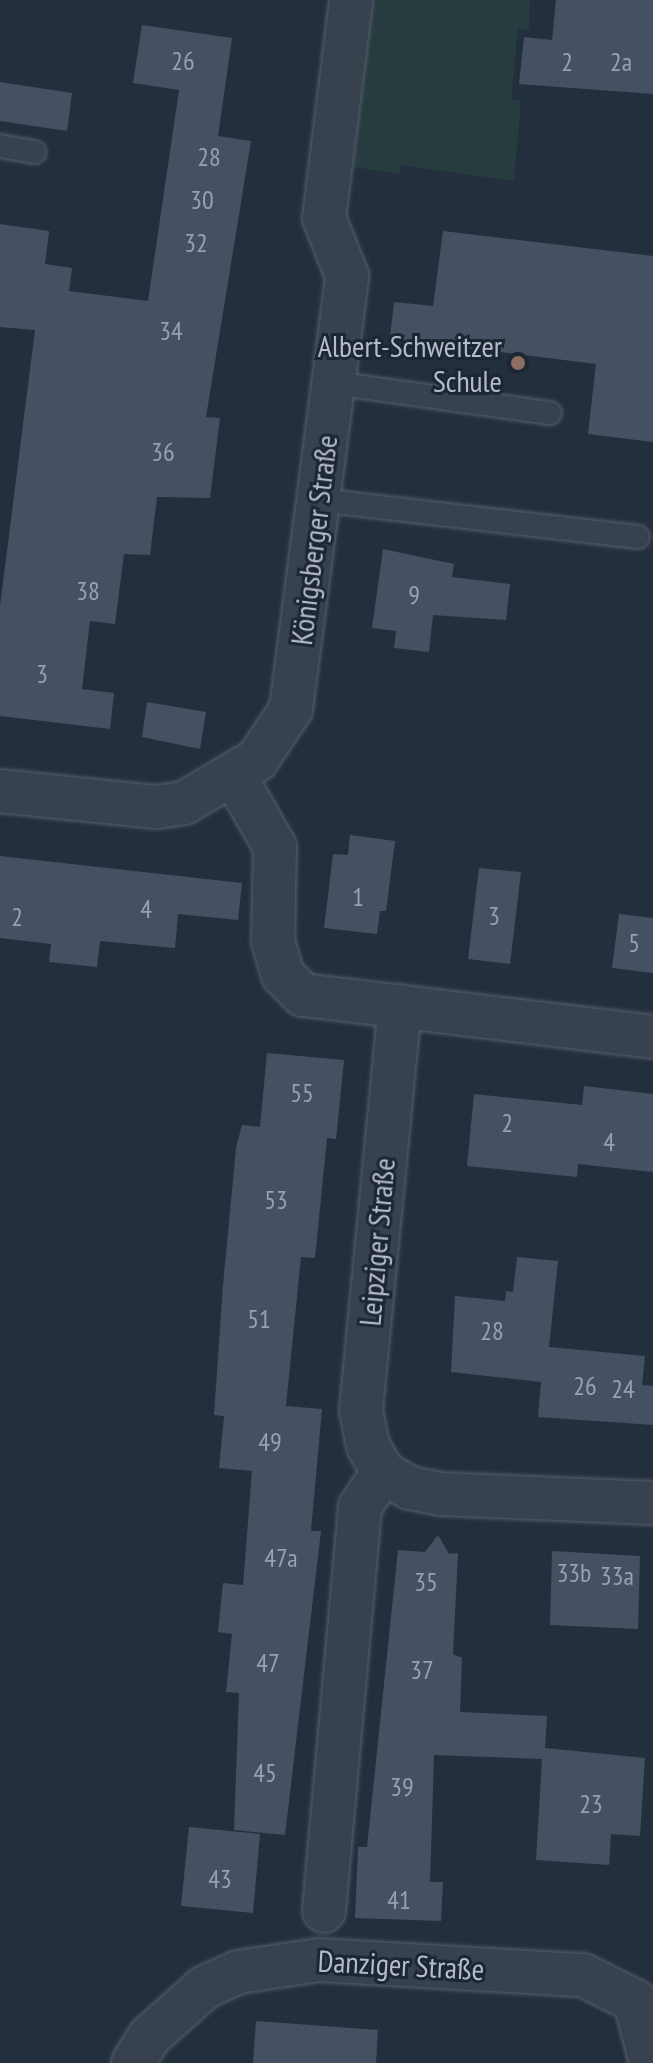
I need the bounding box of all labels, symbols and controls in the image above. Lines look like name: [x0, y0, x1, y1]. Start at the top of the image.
house number: 26: [171, 45, 195, 77]
house number: 2: [561, 46, 573, 78]
house number: 2a: [610, 46, 632, 78]
house number: 28: [197, 141, 221, 173]
house number: 30: [190, 184, 214, 216]
house number: 32: [184, 227, 208, 259]
house number: 34: [159, 315, 183, 347]
place label: Albert-Schweitzer Schule: [318, 328, 502, 398]
marker: Albert-Schweitzer Schule: [509, 354, 527, 372]
street label: Königsberger Straße: [283, 433, 345, 647]
house number: 36: [151, 436, 175, 468]
house number: 38: [76, 575, 100, 607]
house number: 9: [408, 579, 420, 611]
house number: 3: [36, 658, 48, 690]
house number: 1: [352, 881, 364, 913]
house number: 4: [140, 893, 152, 925]
house number: 3: [488, 900, 500, 932]
house number: 2: [11, 901, 23, 933]
house number: 5: [628, 927, 640, 959]
house number: 55: [290, 1077, 314, 1109]
house number: 2: [501, 1107, 513, 1139]
house number: 4: [603, 1126, 615, 1158]
street label: Leipziger Straße: [352, 1157, 402, 1327]
house number: 53: [264, 1184, 288, 1216]
house number: 51: [247, 1303, 271, 1335]
house number: 28: [480, 1315, 504, 1347]
house number: 26: [573, 1370, 597, 1402]
house number: 24: [611, 1373, 635, 1405]
house number: 49: [258, 1426, 282, 1458]
house number: 47a: [264, 1542, 298, 1574]
house number: 33b: [557, 1557, 591, 1589]
house number: 33a: [600, 1560, 634, 1592]
house number: 35: [414, 1566, 438, 1598]
house number: 47: [256, 1647, 280, 1679]
house number: 37: [410, 1654, 434, 1686]
house number: 45: [253, 1757, 277, 1789]
house number: 39: [390, 1771, 414, 1803]
house number: 23: [579, 1788, 603, 1820]
house number: 43: [208, 1863, 232, 1895]
house number: 41: [387, 1884, 411, 1916]
street label: Danziger Straße: [317, 1943, 485, 1987]

